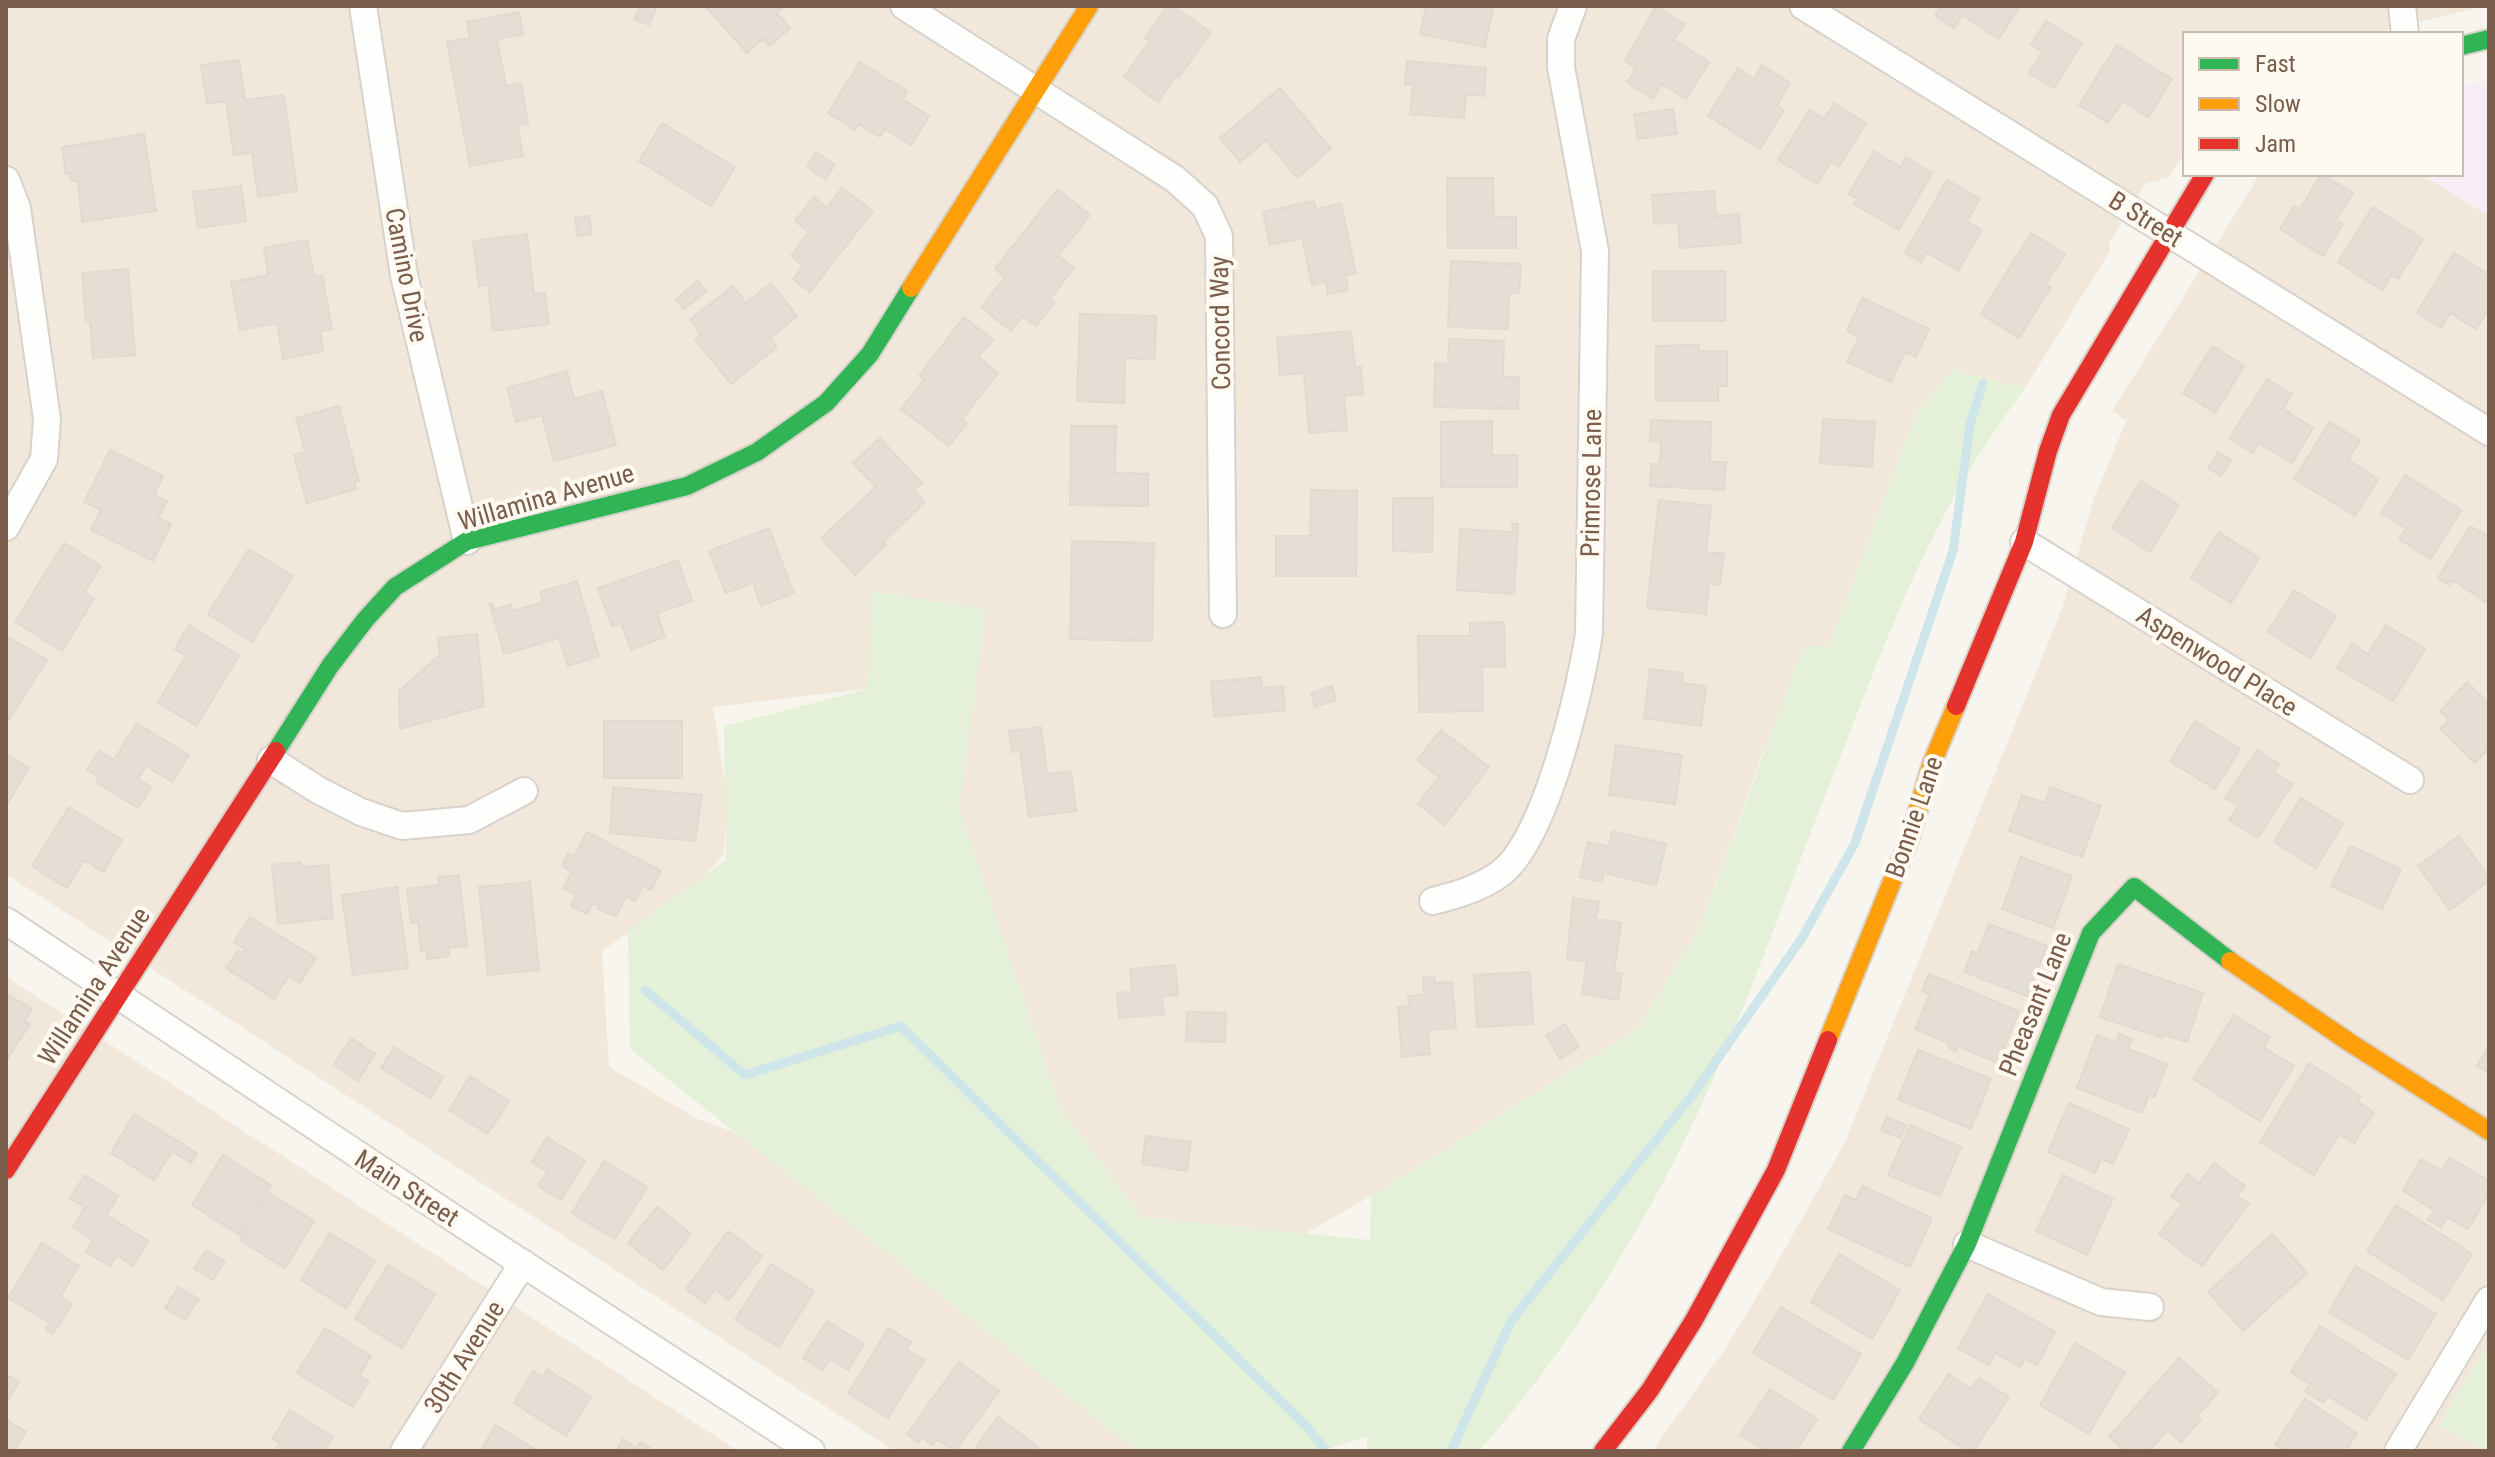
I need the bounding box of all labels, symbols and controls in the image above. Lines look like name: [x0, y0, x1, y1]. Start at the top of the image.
legend: [2183, 32, 2463, 176]
text: Fast: [2255, 50, 2296, 78]
text: Slow: [2255, 90, 2301, 118]
text: Jam: [2255, 130, 2296, 158]
street label: B Street: [2104, 185, 2188, 253]
street label: Camino Drive: [379, 205, 435, 345]
street label: Concord Way: [1204, 255, 1236, 390]
street label: Primrose Lane: [1575, 409, 1607, 557]
street label: Willamina Avenue: [455, 458, 637, 536]
street label: Aspenwood Place: [2131, 600, 2303, 722]
street label: Bonnie Lane: [1879, 752, 1949, 882]
street label: Willamina Avenue: [32, 902, 156, 1070]
street label: Pheasant Lane: [1993, 928, 2077, 1080]
street label: Main Street: [350, 1143, 464, 1233]
street label: 30th Avenue: [418, 1295, 510, 1419]

